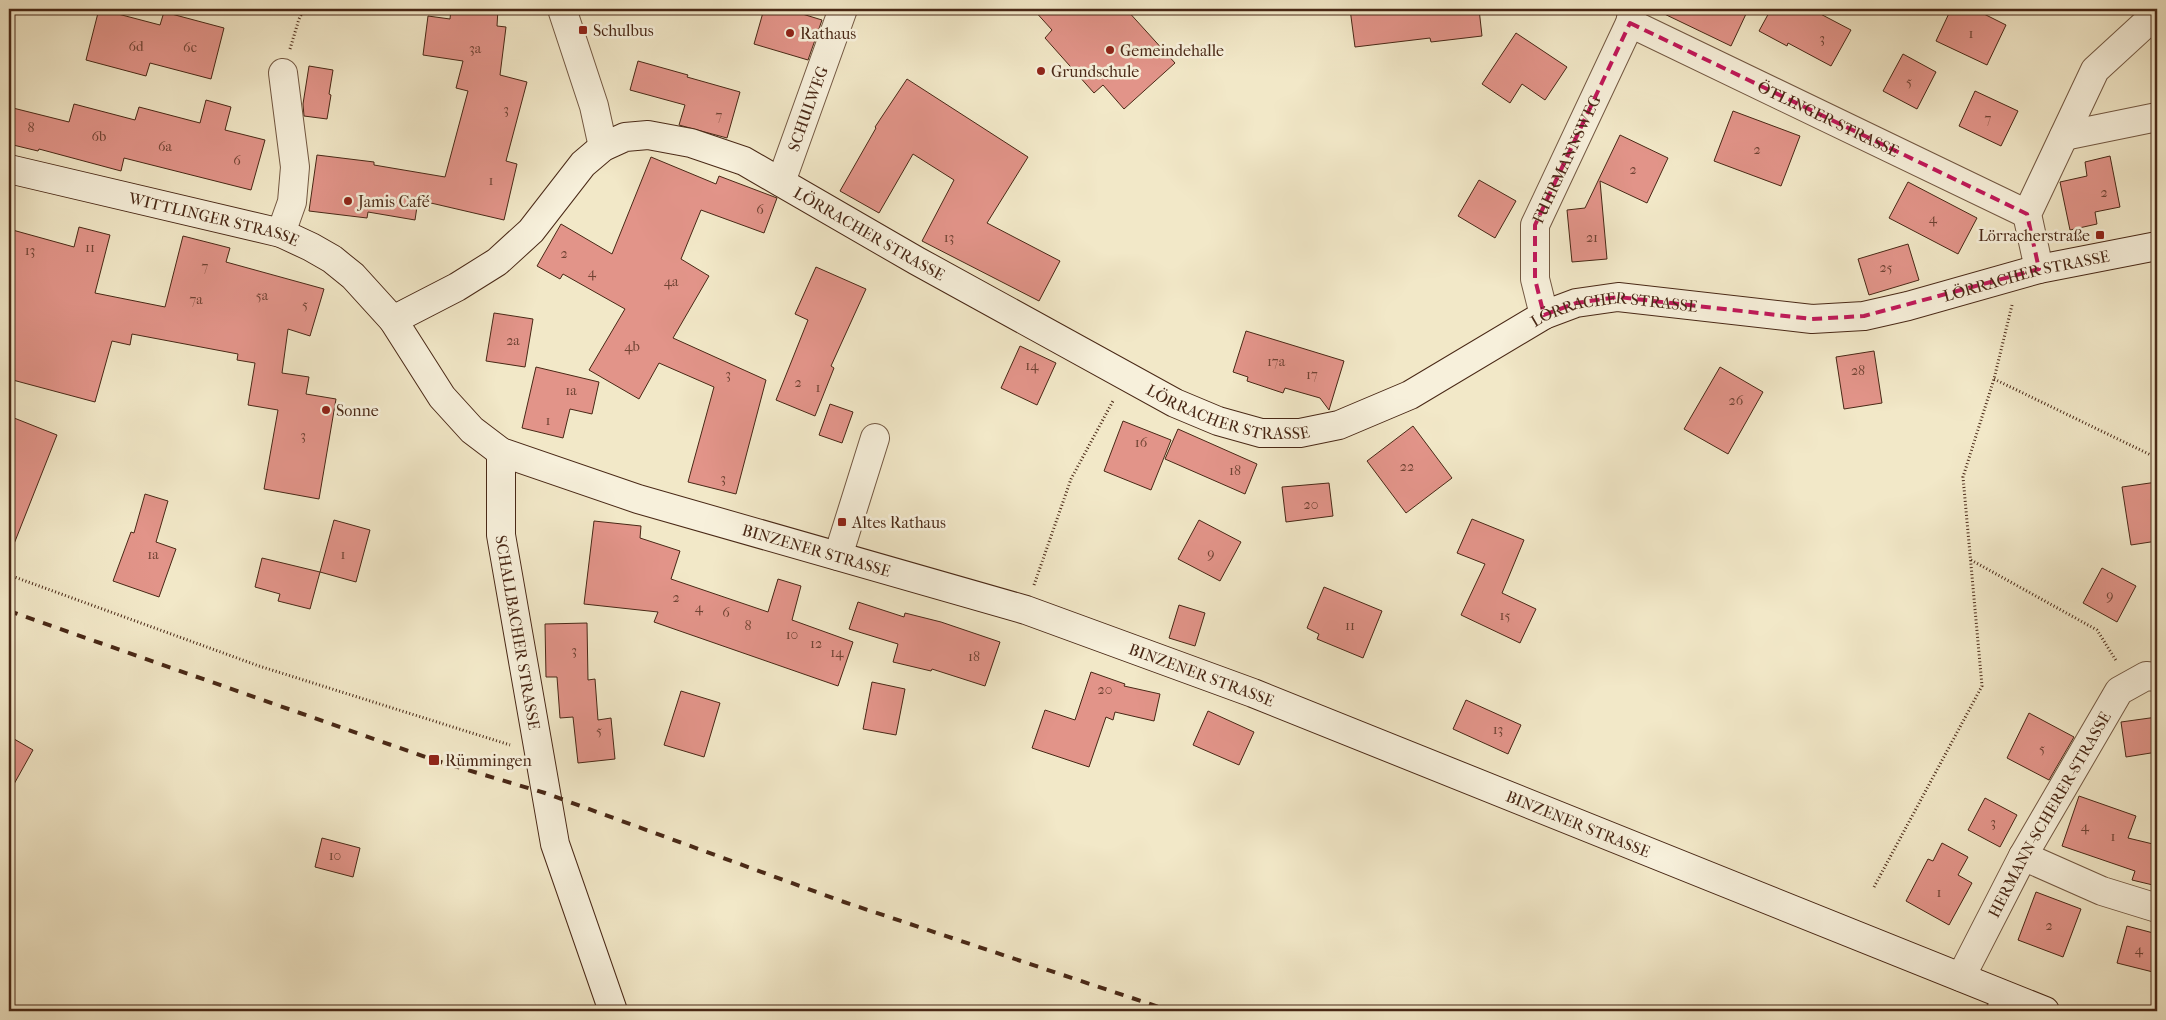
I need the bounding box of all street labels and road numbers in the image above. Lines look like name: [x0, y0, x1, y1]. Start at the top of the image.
street label: SCHULWEG: [784, 64, 832, 154]
street label: ÖTLINGER STRASSE: [1754, 77, 1902, 161]
street label: FUHRMANNSWEG: [1528, 92, 1605, 226]
street label: LÖRRACHER STRASSE: [790, 183, 948, 285]
street label: WITTLINGER STRASSE: [126, 188, 302, 250]
street label: LÖRRACHER STRASSE: [1941, 246, 2111, 306]
street label: LÖRRACHER STRASSE: [1527, 288, 1699, 331]
street label: LÖRRACHER STRASSE: [1143, 380, 1312, 443]
street label: BINZENER STRASSE: [740, 520, 893, 581]
street label: SCHALLBACHER STRASSE: [491, 534, 544, 732]
street label: BINZENER STRASSE: [1126, 639, 1277, 711]
street label: HERMANN-SCHERER-STRASSE: [1984, 708, 2115, 921]
street label: BINZENER STRASSE: [1503, 787, 1653, 862]

